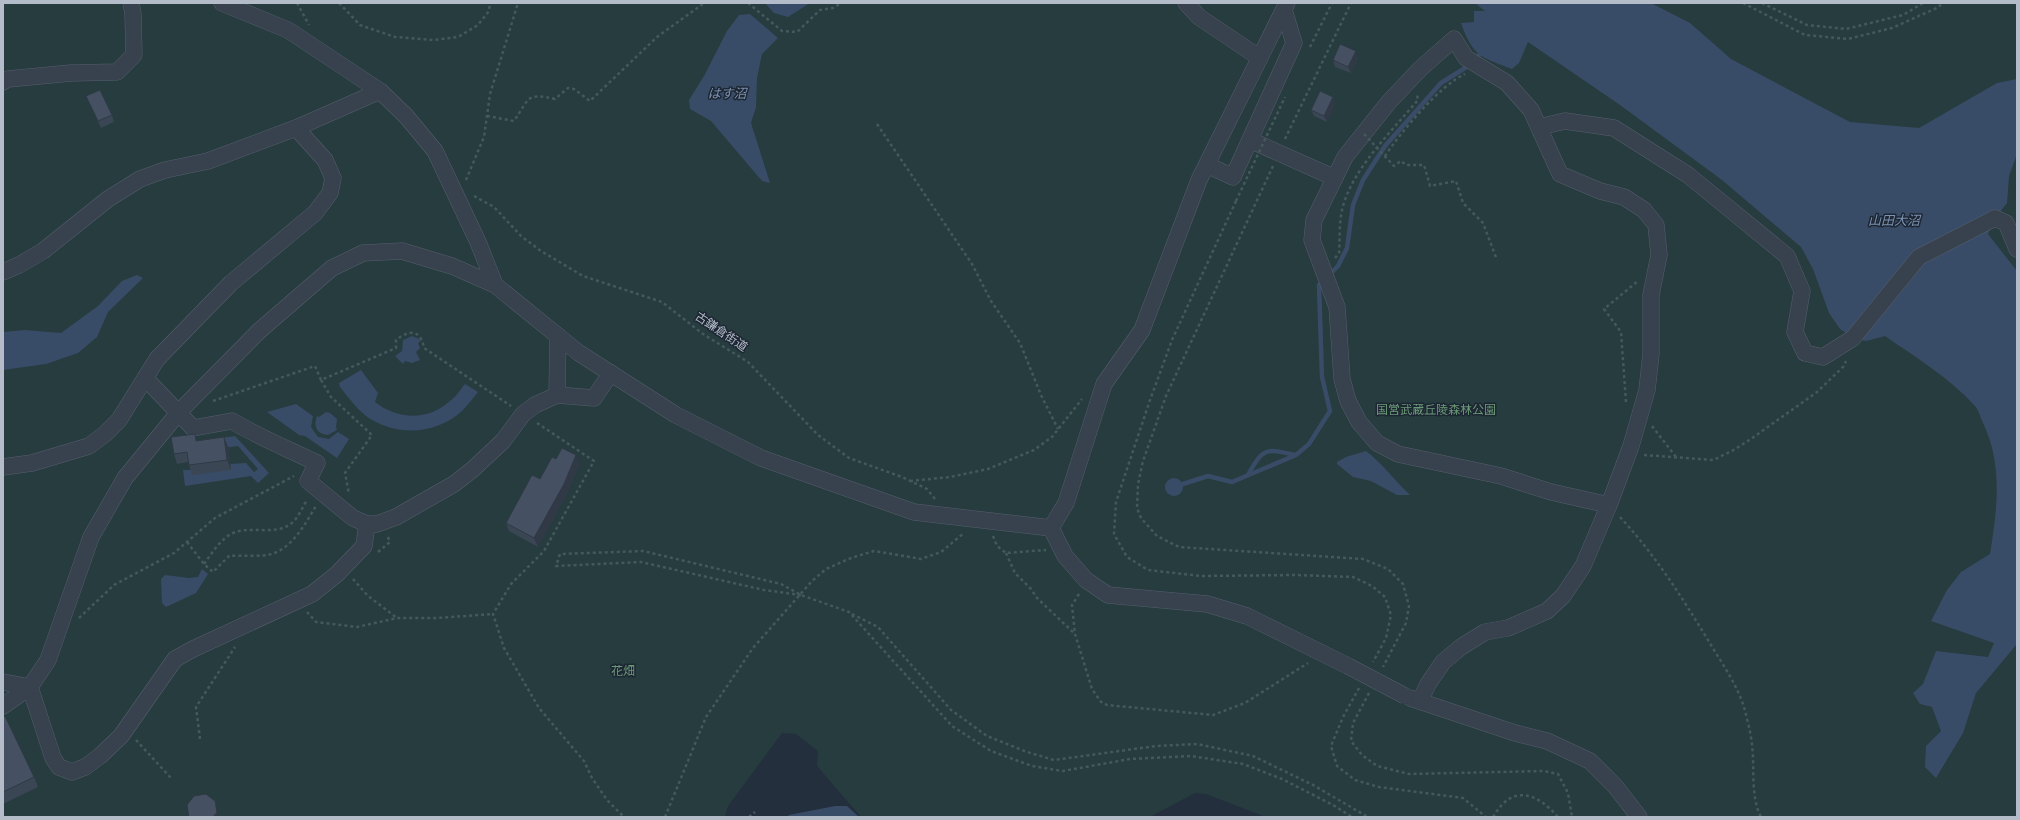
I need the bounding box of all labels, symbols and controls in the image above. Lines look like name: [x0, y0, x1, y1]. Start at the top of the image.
water label: はす沼: [707, 86, 748, 102]
water label: 山田大沼: [1868, 213, 1922, 229]
street label: 古鎌倉街道: [692, 309, 750, 355]
park label: 国営武蔵丘陵森林公園: [1376, 403, 1496, 418]
park label: 花畑: [611, 664, 635, 679]

